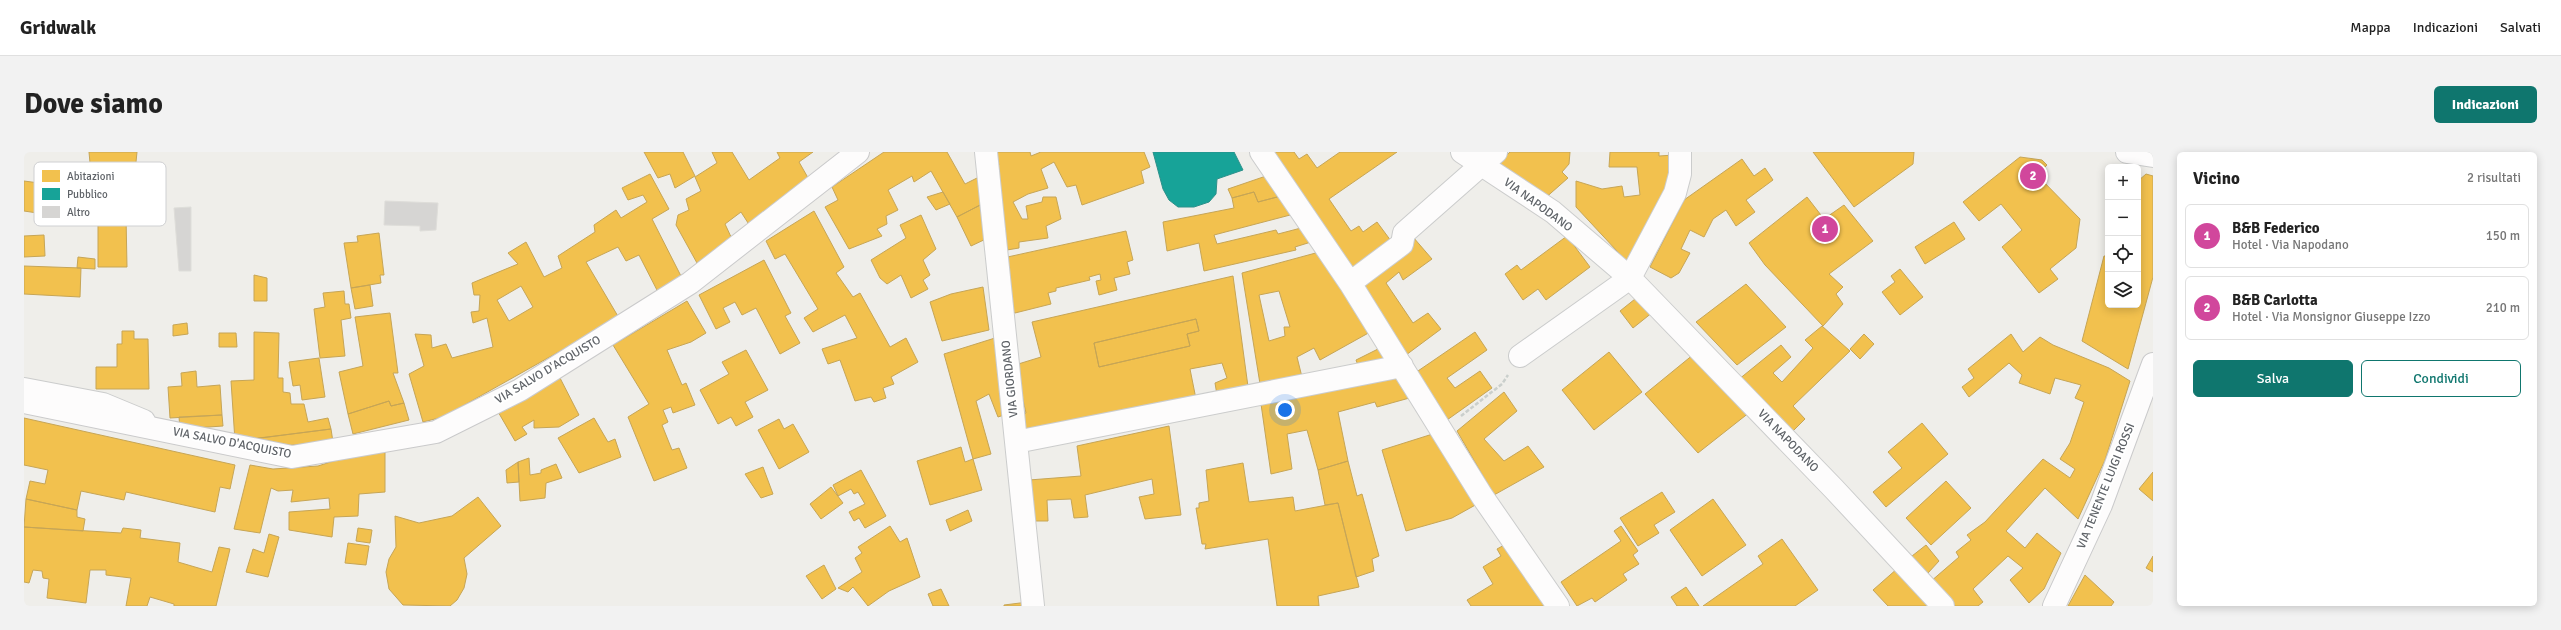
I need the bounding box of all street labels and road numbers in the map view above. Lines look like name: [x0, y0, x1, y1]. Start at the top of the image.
street label: VIA NAPODANO: [1501, 175, 1575, 235]
street label: VIA SALVO D'ACQUISTO: [492, 332, 604, 407]
street label: VIA GIORDANO: [998, 339, 1022, 418]
street label: VIA NAPODANO: [1754, 406, 1822, 476]
street label: VIA TENENTE LUIGI ROSSI: [2074, 421, 2138, 551]
street label: VIA SALVO D'ACQUISTO: [171, 424, 293, 462]

